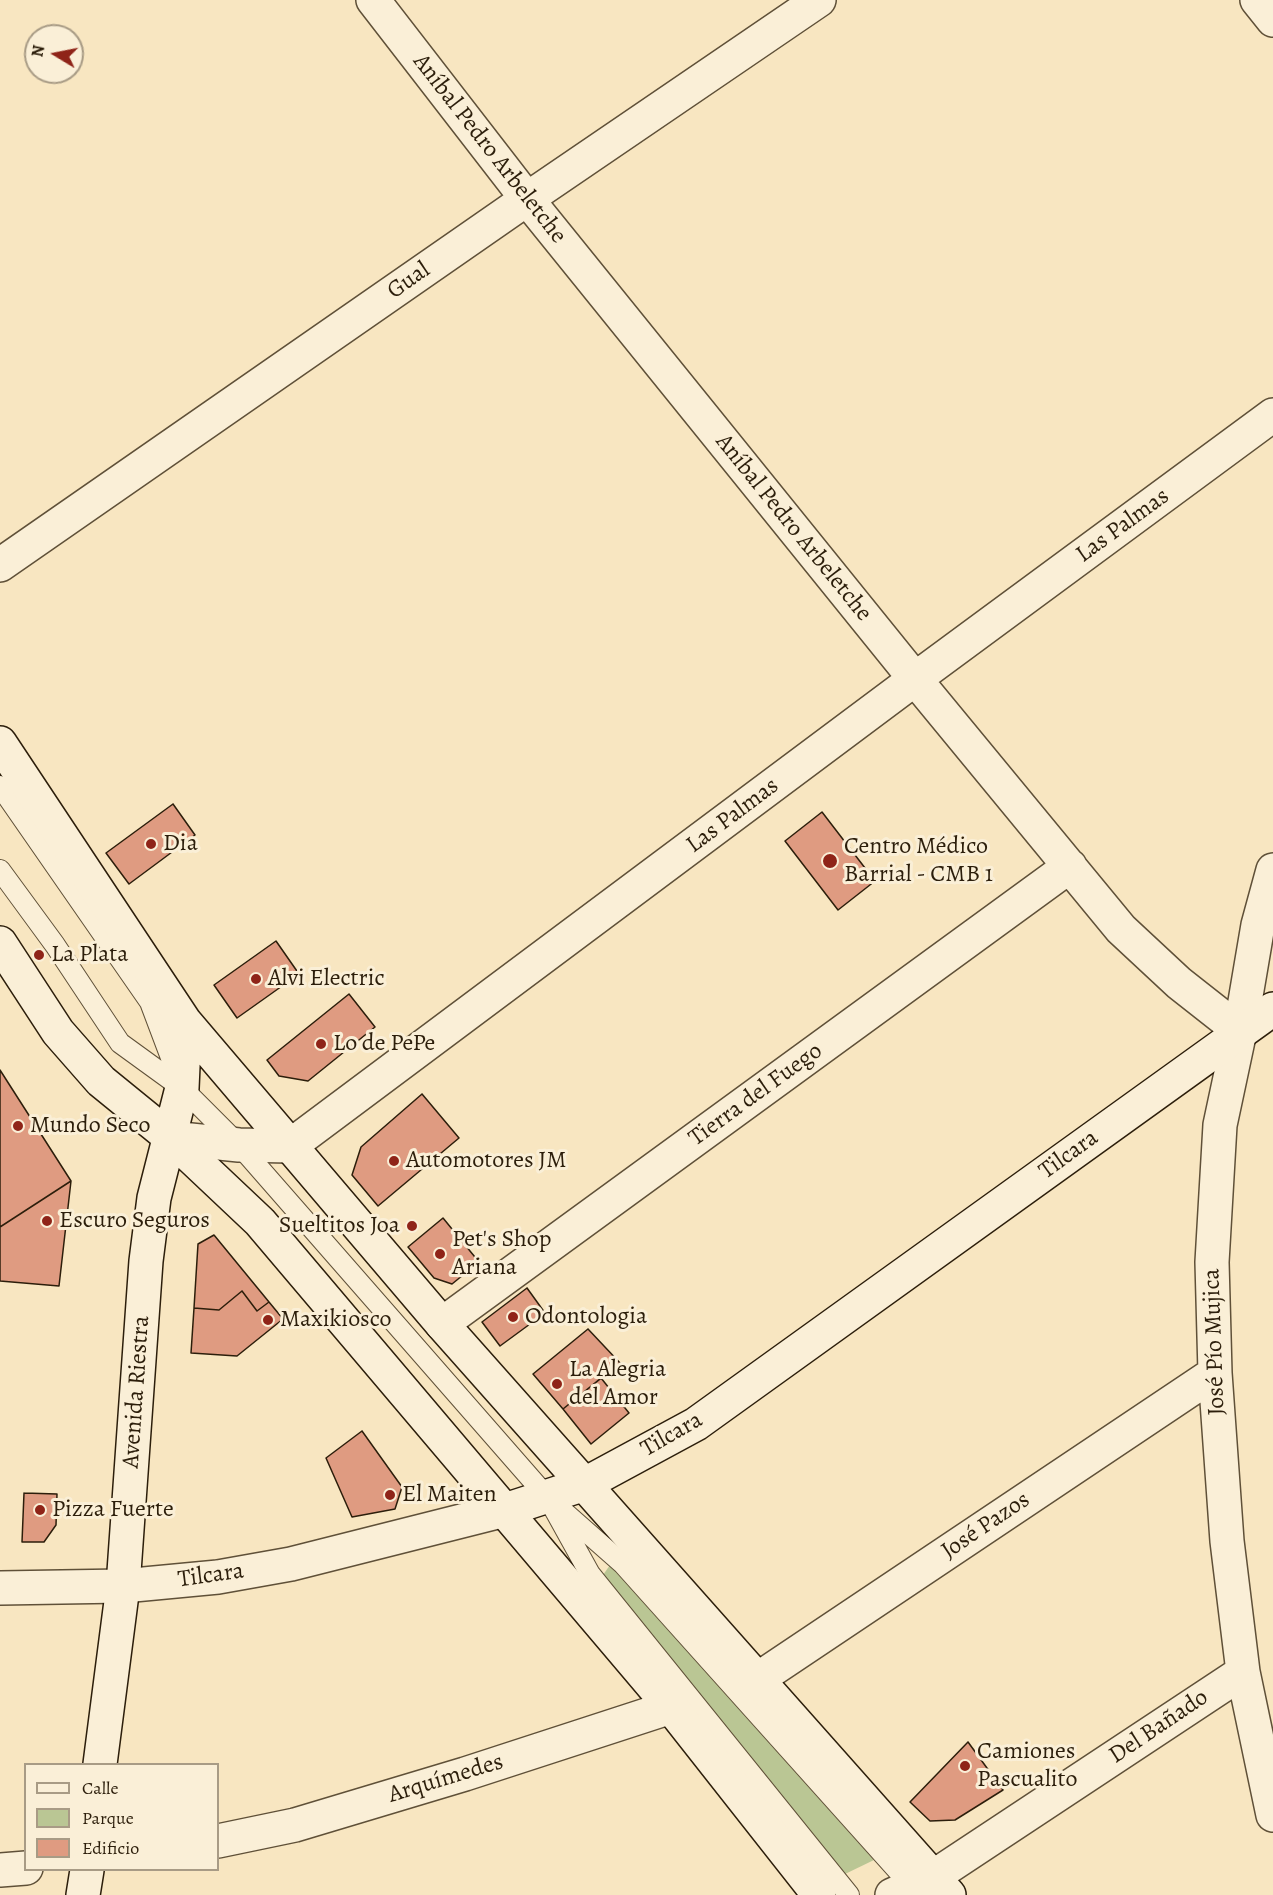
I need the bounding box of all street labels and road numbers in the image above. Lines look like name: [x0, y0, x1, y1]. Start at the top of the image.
street label: Aníbal Pedro Arbeletche: [406, 48, 572, 250]
street label: Gual: [382, 256, 436, 306]
street label: Aníbal Pedro Arbeletche: [709, 428, 877, 628]
street label: Las Palmas: [1071, 483, 1175, 569]
street label: Las Palmas: [681, 772, 785, 860]
street label: Tierra del Fuego: [684, 1037, 828, 1153]
street label: Tilcara: [1034, 1124, 1104, 1186]
street label: José Pío Mujica: [1198, 1268, 1232, 1416]
street label: Avenida Riestra: [117, 1315, 157, 1469]
street label: Tilcara: [636, 1406, 708, 1464]
street label: José Pazos: [936, 1486, 1036, 1566]
street label: Tilcara: [176, 1557, 246, 1595]
street label: Del Bañado: [1104, 1683, 1214, 1771]
street label: Arquímedes: [385, 1748, 507, 1810]

